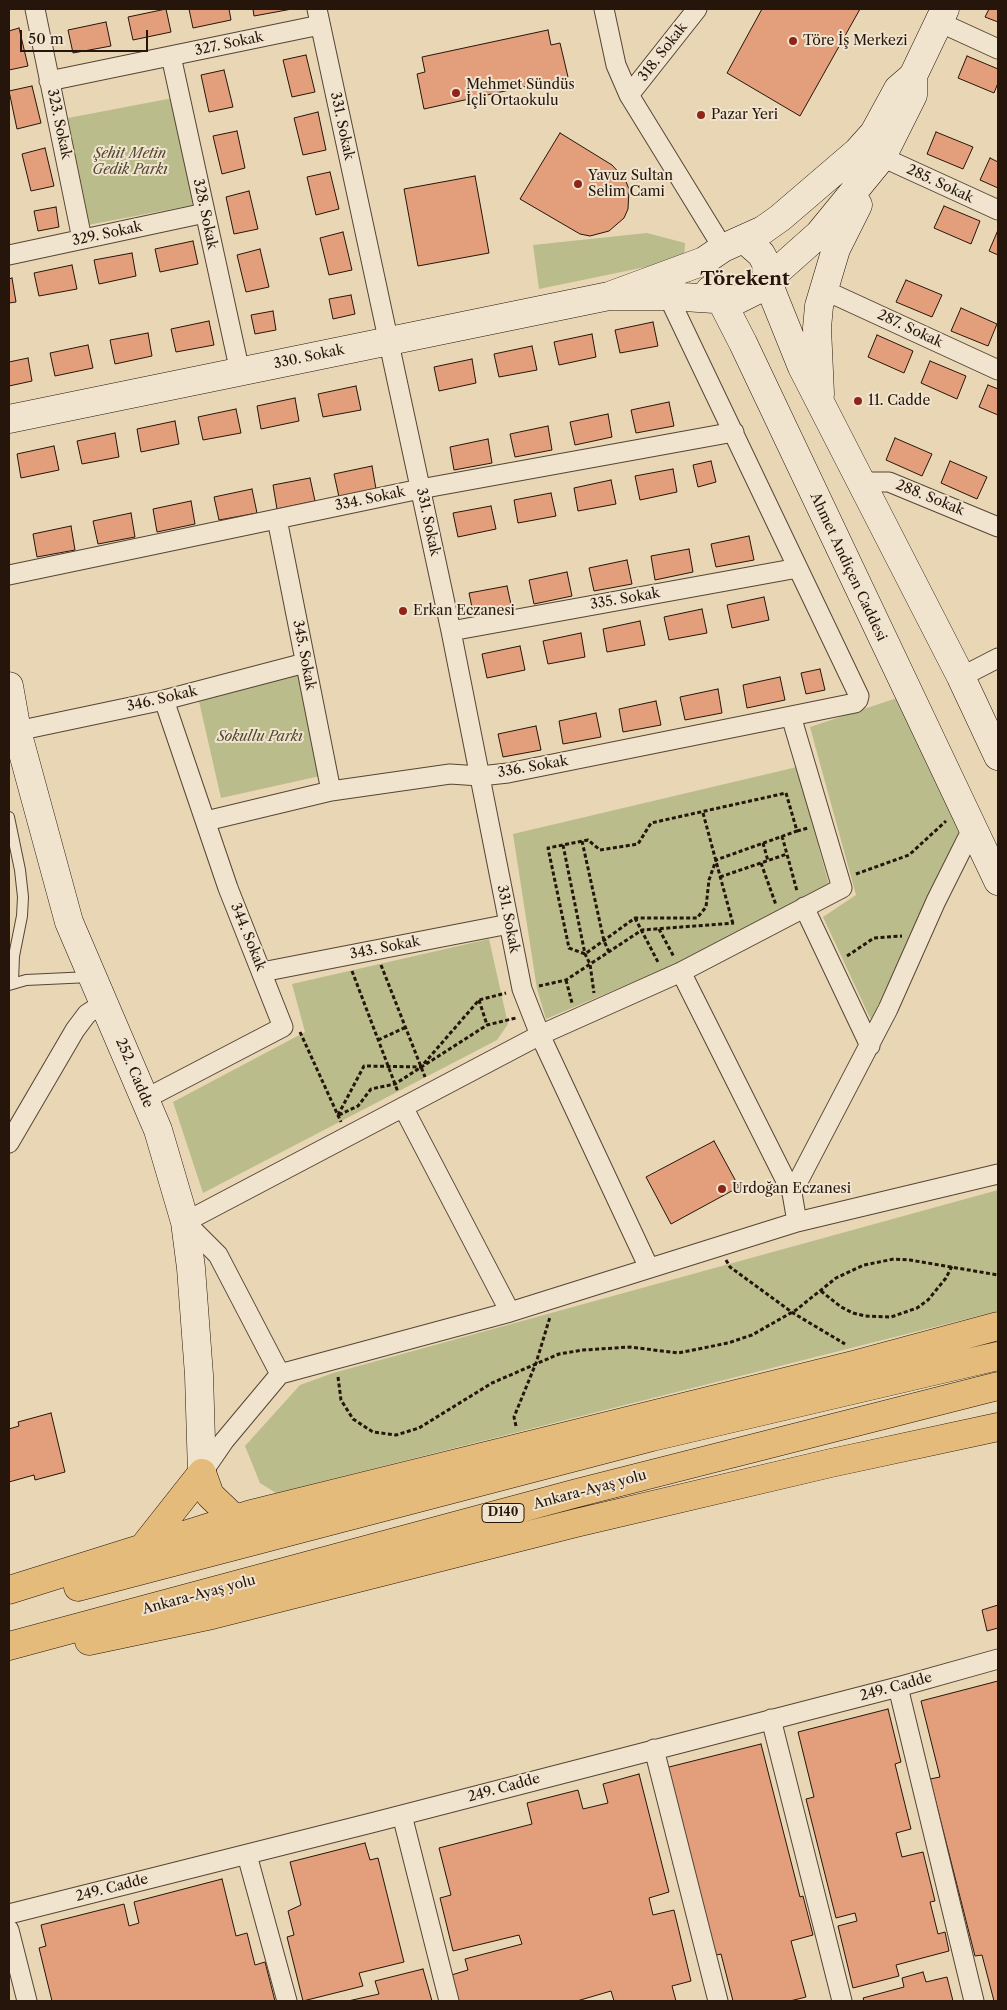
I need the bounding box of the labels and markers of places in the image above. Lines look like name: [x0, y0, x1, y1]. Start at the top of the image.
place label: Töre İş Merkezi: [803, 33, 907, 49]
marker: Töre İş Merkezi: [787, 35, 799, 47]
place label: Mehmet Sündüs İçli Ortaokulu: [466, 77, 575, 110]
marker: Mehmet Sündüs İçli Ortaokulu: [450, 87, 462, 99]
place label: Pazar Yeri: [711, 107, 778, 123]
marker: Pazar Yeri: [695, 109, 707, 121]
place label: Yavuz Sultan Selim Cami: [588, 168, 673, 200]
marker: Yavuz Sultan Selim Cami: [572, 178, 584, 190]
place label: 11. Cadde: [868, 393, 930, 409]
marker: 11. Cadde: [852, 395, 864, 407]
place label: Erkan Eczanesi: [413, 603, 515, 619]
marker: Erkan Eczanesi: [397, 605, 409, 617]
place label: Urdoğan Eczanesi: [732, 1181, 851, 1197]
marker: Urdoğan Eczanesi: [716, 1183, 728, 1195]

